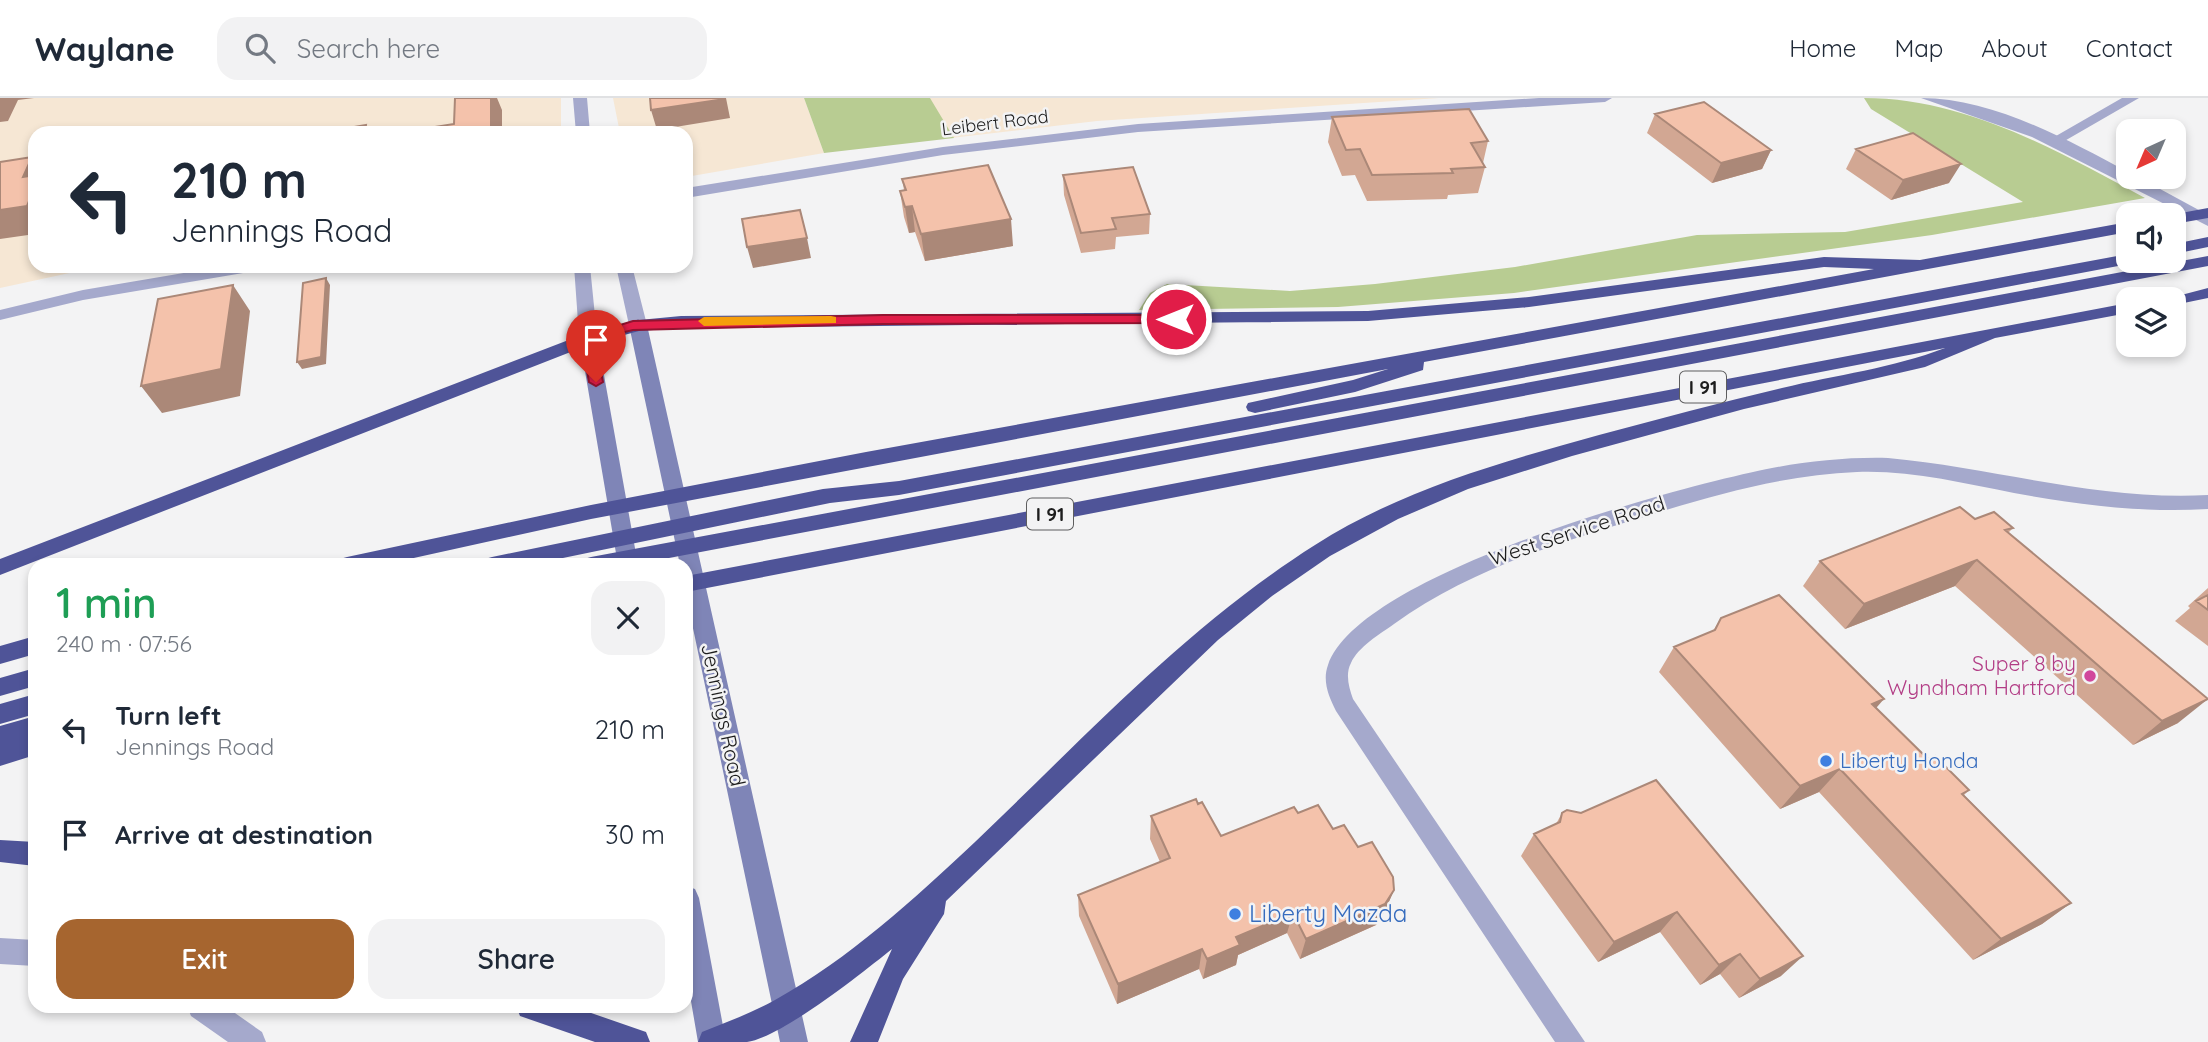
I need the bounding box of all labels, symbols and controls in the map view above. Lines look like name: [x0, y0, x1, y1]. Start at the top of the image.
search box: [217, 17, 707, 80]
text: Waylane: [35, 28, 175, 69]
icon: search: [241, 29, 279, 67]
text: Search here: [297, 32, 440, 65]
text: Home: [1789, 33, 1856, 63]
text: Map: [1894, 33, 1943, 63]
text: About: [1981, 33, 2048, 63]
text: Contact: [2086, 33, 2173, 63]
street label: Leibert Road: [940, 105, 1050, 140]
north arrow: [2116, 119, 2186, 189]
map controls: [2116, 119, 2186, 357]
text: 210 m: [171, 149, 307, 210]
icon: left: [56, 154, 147, 245]
button: sound: [2116, 203, 2186, 273]
text: Jennings Road: [171, 210, 393, 250]
position arrow: [1139, 282, 1213, 356]
button: layers: [2116, 287, 2186, 357]
pin: [566, 310, 626, 382]
icon: arrive: [577, 321, 615, 359]
road number: I 91: [1680, 372, 1726, 402]
street label: West Service Road: [1485, 489, 1668, 571]
road number: I 91: [1027, 498, 1073, 530]
text: 1 min: [56, 576, 157, 629]
button: close: [591, 581, 665, 655]
text: 240 m · 07:56: [56, 629, 192, 658]
street label: Jennings Road: [696, 641, 752, 789]
place label: Super 8 by Wyndham Hartford: [1887, 650, 2076, 700]
marker: Super 8 by Wyndham Hartford: [2082, 668, 2098, 684]
text: Turn left: [115, 699, 222, 732]
icon: left: [56, 711, 94, 749]
text: 210 m: [595, 713, 665, 746]
text: Jennings Road: [115, 732, 274, 761]
place label: Liberty Honda: [1840, 747, 1979, 773]
marker: Liberty Honda: [1818, 753, 1834, 769]
icon: arrive: [56, 816, 94, 854]
text: Arrive at destination: [115, 818, 373, 851]
text: 30 m: [605, 818, 665, 851]
place label: Liberty Mazda: [1249, 898, 1407, 928]
marker: Liberty Mazda: [1227, 906, 1243, 922]
button: Exit: [56, 919, 354, 999]
button: Share: [368, 919, 665, 999]

